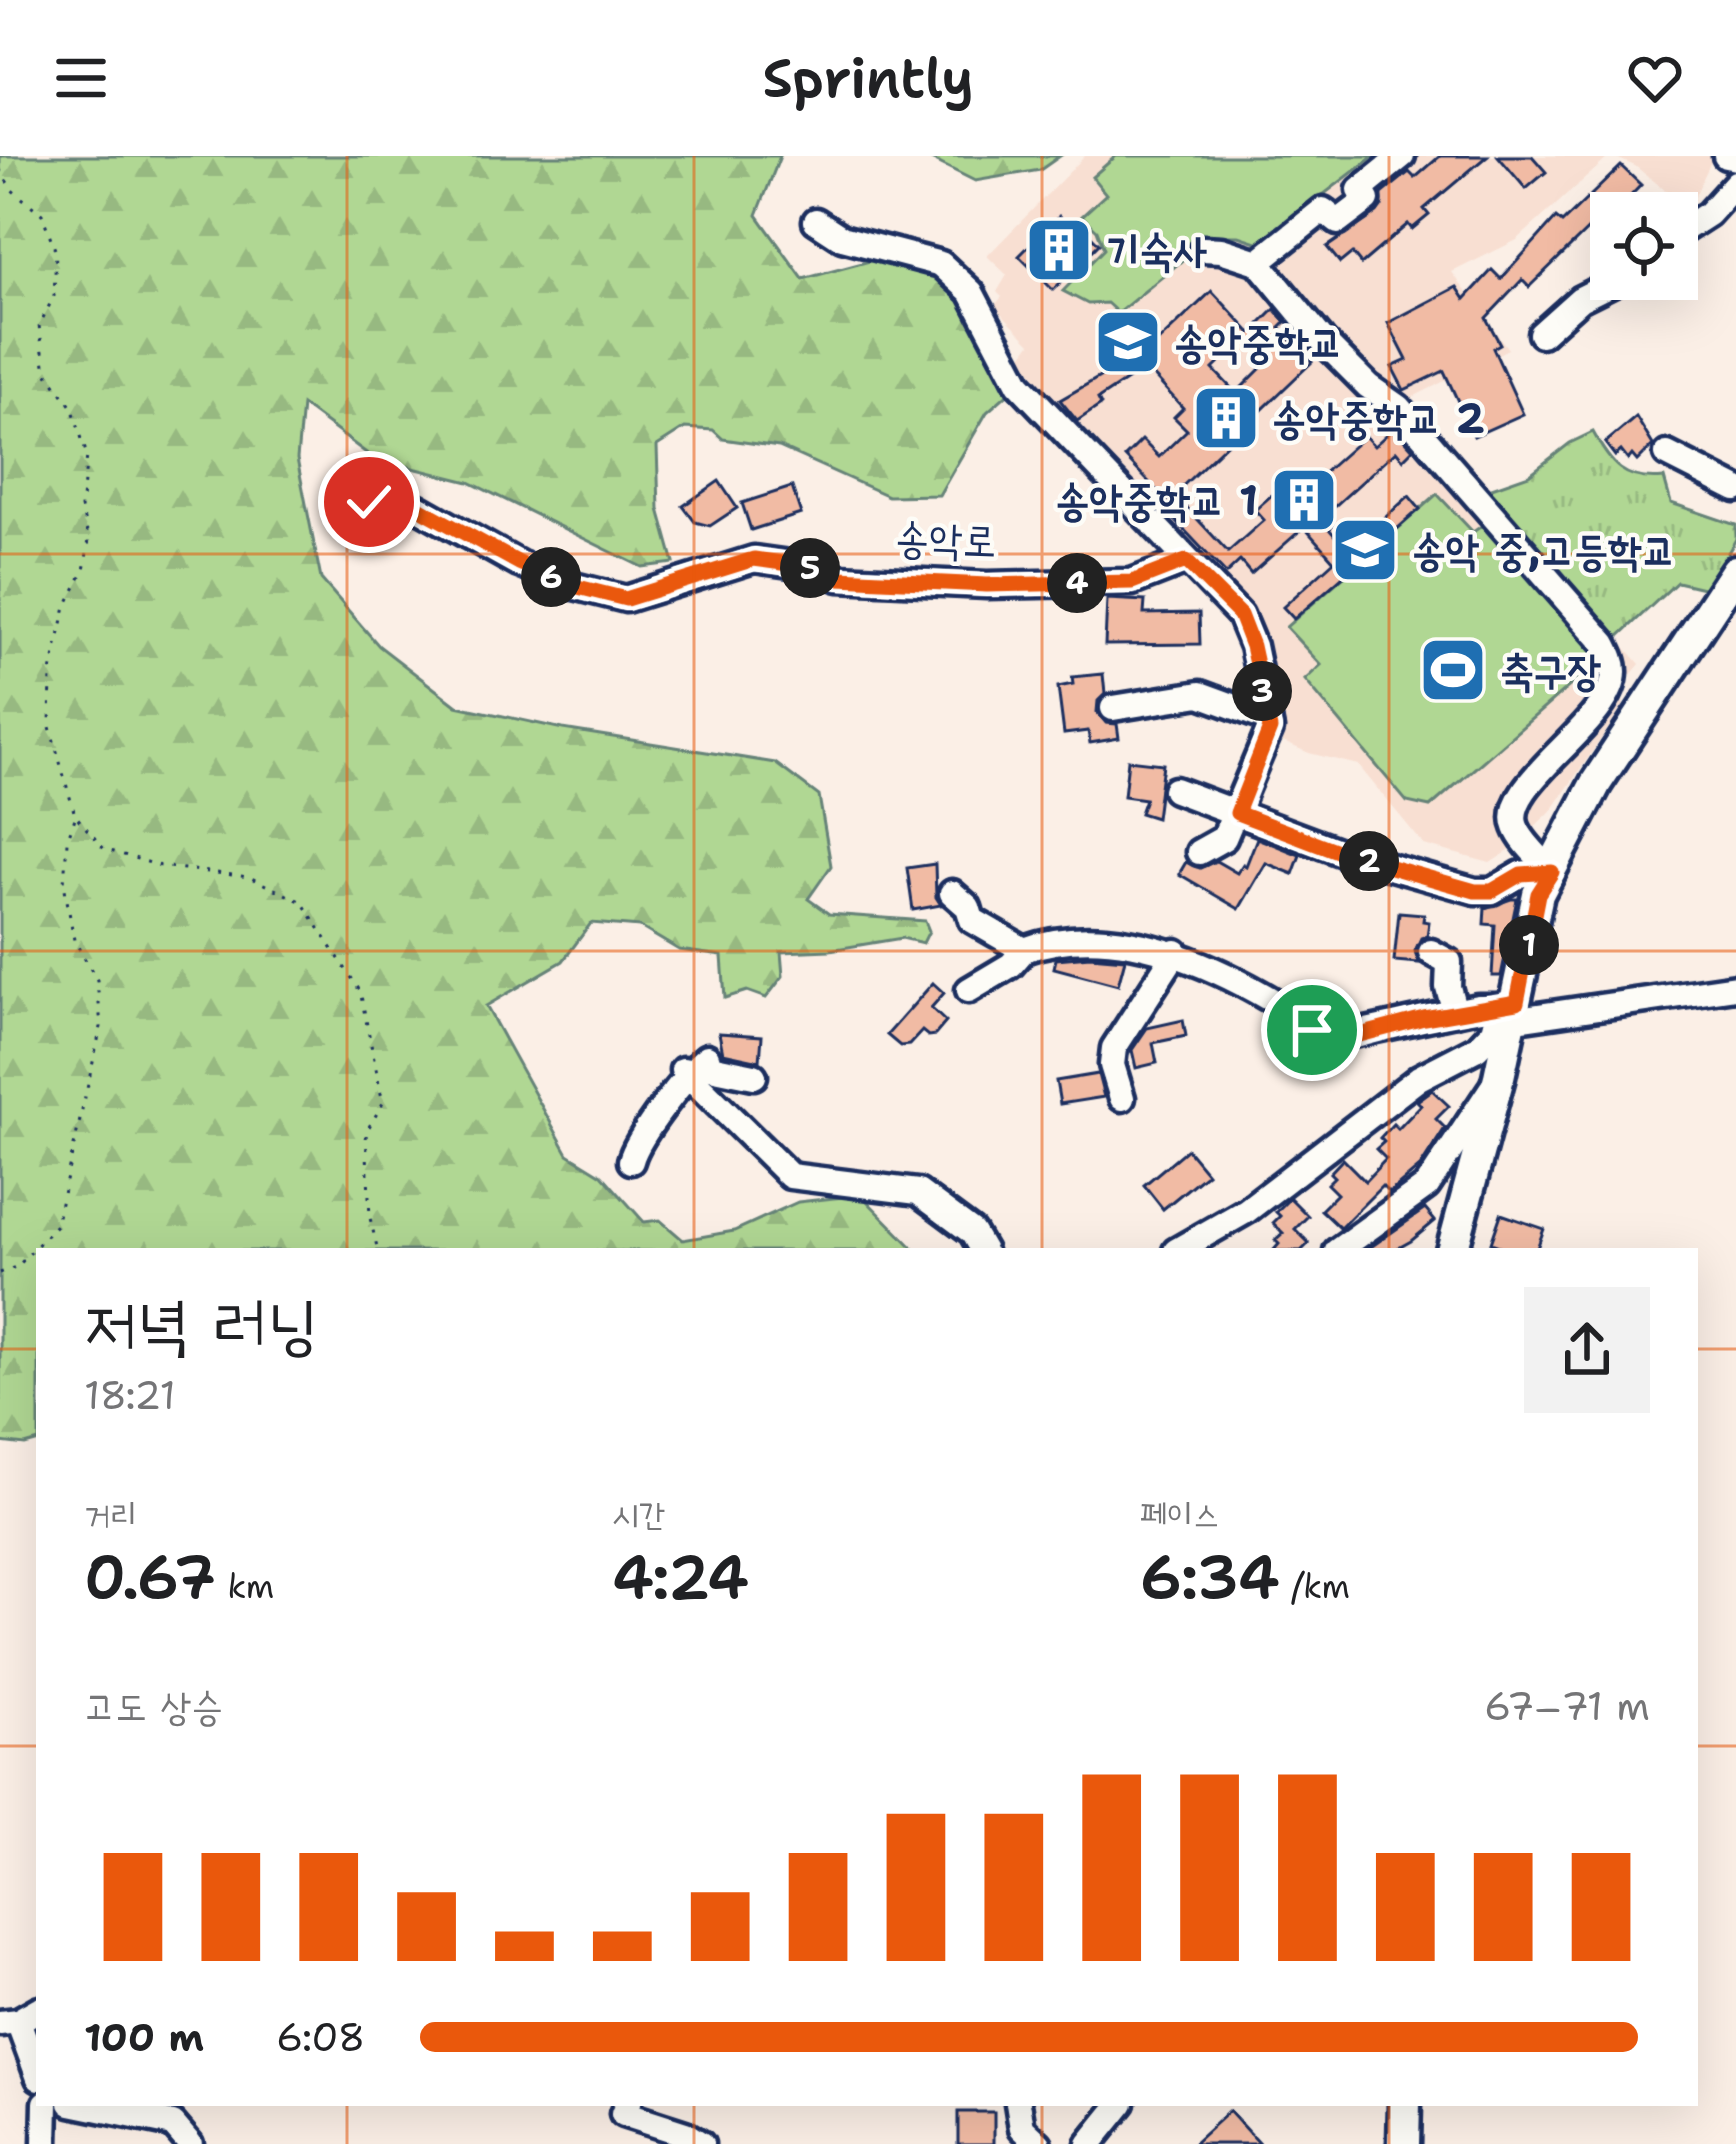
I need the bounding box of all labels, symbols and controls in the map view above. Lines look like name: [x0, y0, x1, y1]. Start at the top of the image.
text: Sprintly: [762, 42, 974, 114]
icon: menu: [48, 45, 114, 111]
icon: heart: [1622, 45, 1688, 111]
map controls: [1590, 192, 1698, 300]
button: locate: [1590, 192, 1698, 300]
building icon: 기숙사: [1024, 215, 1094, 285]
place label: 기숙사: [1106, 222, 1208, 278]
school or university icon: 송악중학교: [1093, 307, 1163, 377]
place label: 송악중학교: [1174, 314, 1343, 370]
building icon: 송악중학교 2: [1191, 383, 1261, 453]
place label: 송악중학교 2: [1272, 390, 1485, 446]
pin: [318, 451, 420, 553]
building icon: 송악중학교 1: [1269, 465, 1339, 535]
icon: check: [336, 469, 402, 535]
place label: 송악중학교 1: [1055, 472, 1258, 528]
street label: 송악로: [894, 509, 998, 569]
school or university icon: 송악 중,고등학교: [1330, 515, 1400, 585]
place label: 송악 중,고등학교: [1412, 522, 1676, 578]
pin: 5: [780, 538, 840, 598]
text: 5: [800, 545, 820, 590]
pin: 6: [521, 547, 581, 607]
pin: 4: [1047, 553, 1107, 613]
text: 6: [539, 554, 563, 599]
text: 4: [1065, 560, 1089, 605]
sports icon: 축구장: [1418, 635, 1488, 705]
place label: 축구장: [1500, 642, 1602, 698]
pin: 3: [1232, 661, 1292, 721]
text: 3: [1250, 668, 1274, 713]
pin: 2: [1339, 831, 1399, 891]
text: 2: [1357, 838, 1381, 883]
pin: 1: [1499, 915, 1559, 975]
text: 1: [1521, 922, 1537, 967]
pin: [1261, 979, 1363, 1081]
icon: arrive: [1279, 997, 1345, 1063]
text: 저녁 러닝: [84, 1280, 319, 1368]
button: share: [1524, 1287, 1650, 1413]
text: 18:21: [84, 1369, 176, 1421]
text: 거리: [84, 1492, 137, 1537]
text: 시간: [612, 1492, 665, 1537]
text: 페이스: [1140, 1492, 1220, 1537]
text: 0.67: [84, 1537, 216, 1617]
text: 4:24: [612, 1537, 749, 1617]
text: 6:34: [1140, 1537, 1280, 1617]
text: km: [216, 1564, 274, 1609]
text: /km: [1280, 1564, 1350, 1609]
text: 고도 상승: [84, 1680, 223, 1732]
text: 67–71 m: [1484, 1680, 1650, 1732]
text: 100 m: [84, 2011, 204, 2063]
text: 6:08: [276, 2011, 365, 2063]

